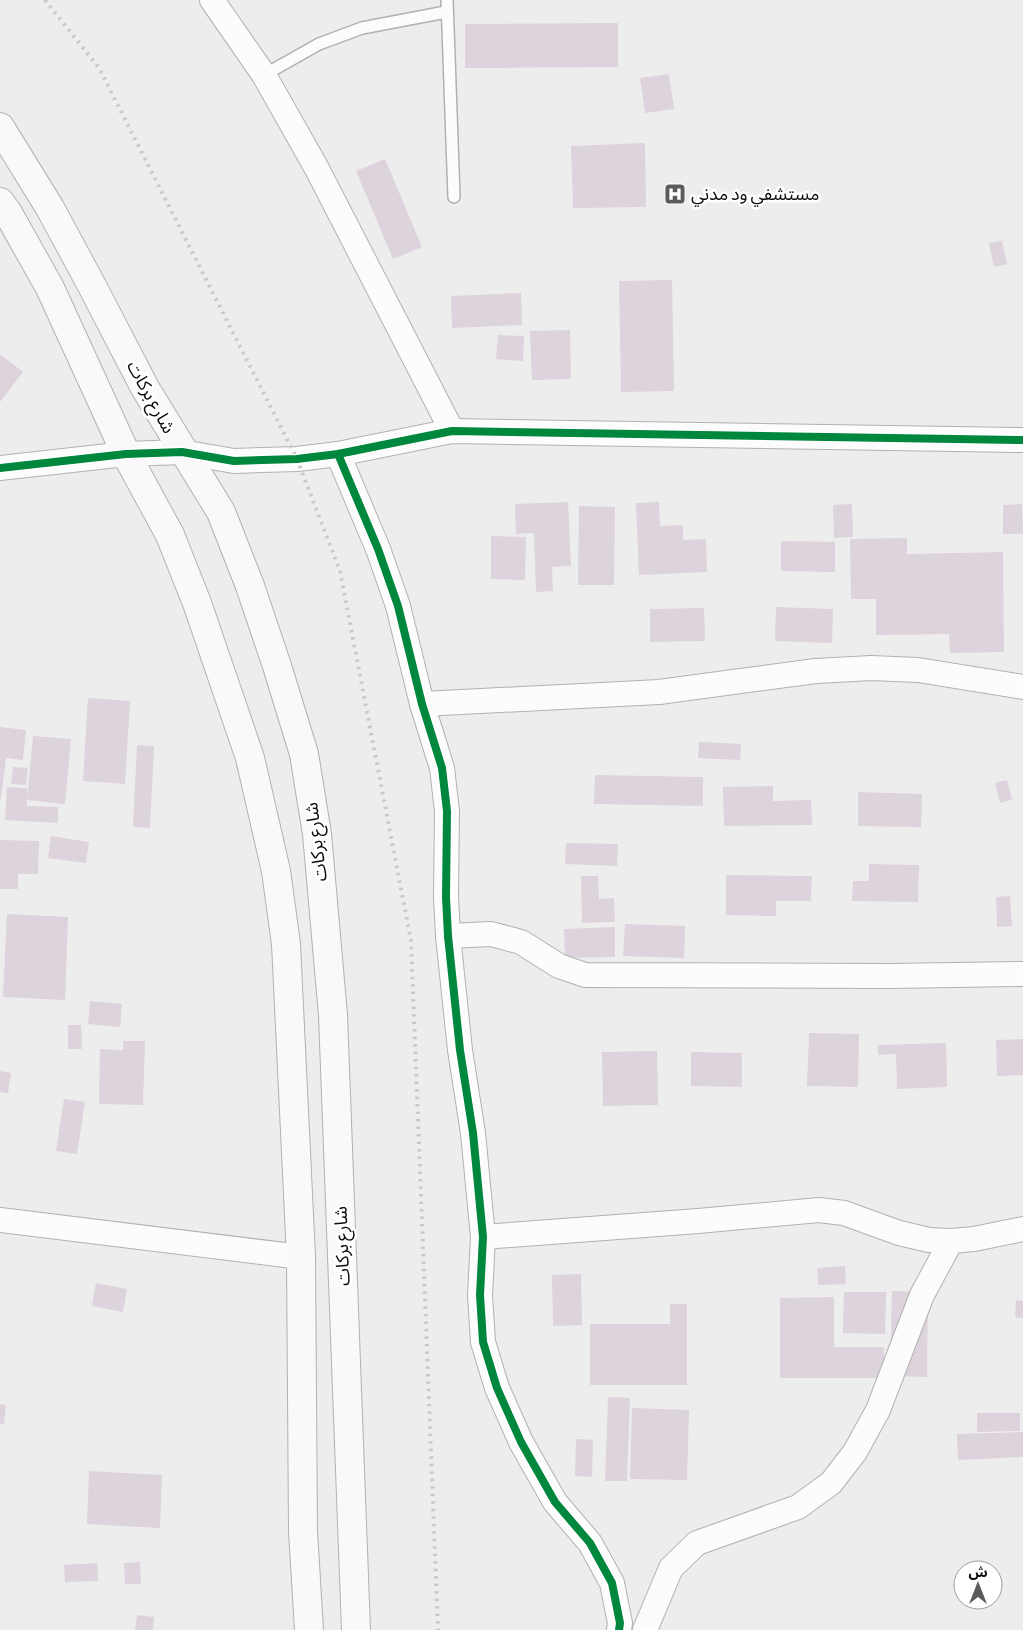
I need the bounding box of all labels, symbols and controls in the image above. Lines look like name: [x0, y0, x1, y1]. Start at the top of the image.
hospital icon: مستشفي ود مدني: [663, 182, 687, 206]
place label: مستشفي ود مدني: [691, 184, 819, 207]
street label: شارع بركات: [119, 357, 179, 439]
street label: شارع بركات: [301, 801, 335, 883]
street label: شارع بركات: [331, 1206, 357, 1286]
north arrow: [953, 1560, 1003, 1610]
text: ش: [968, 1564, 988, 1581]

